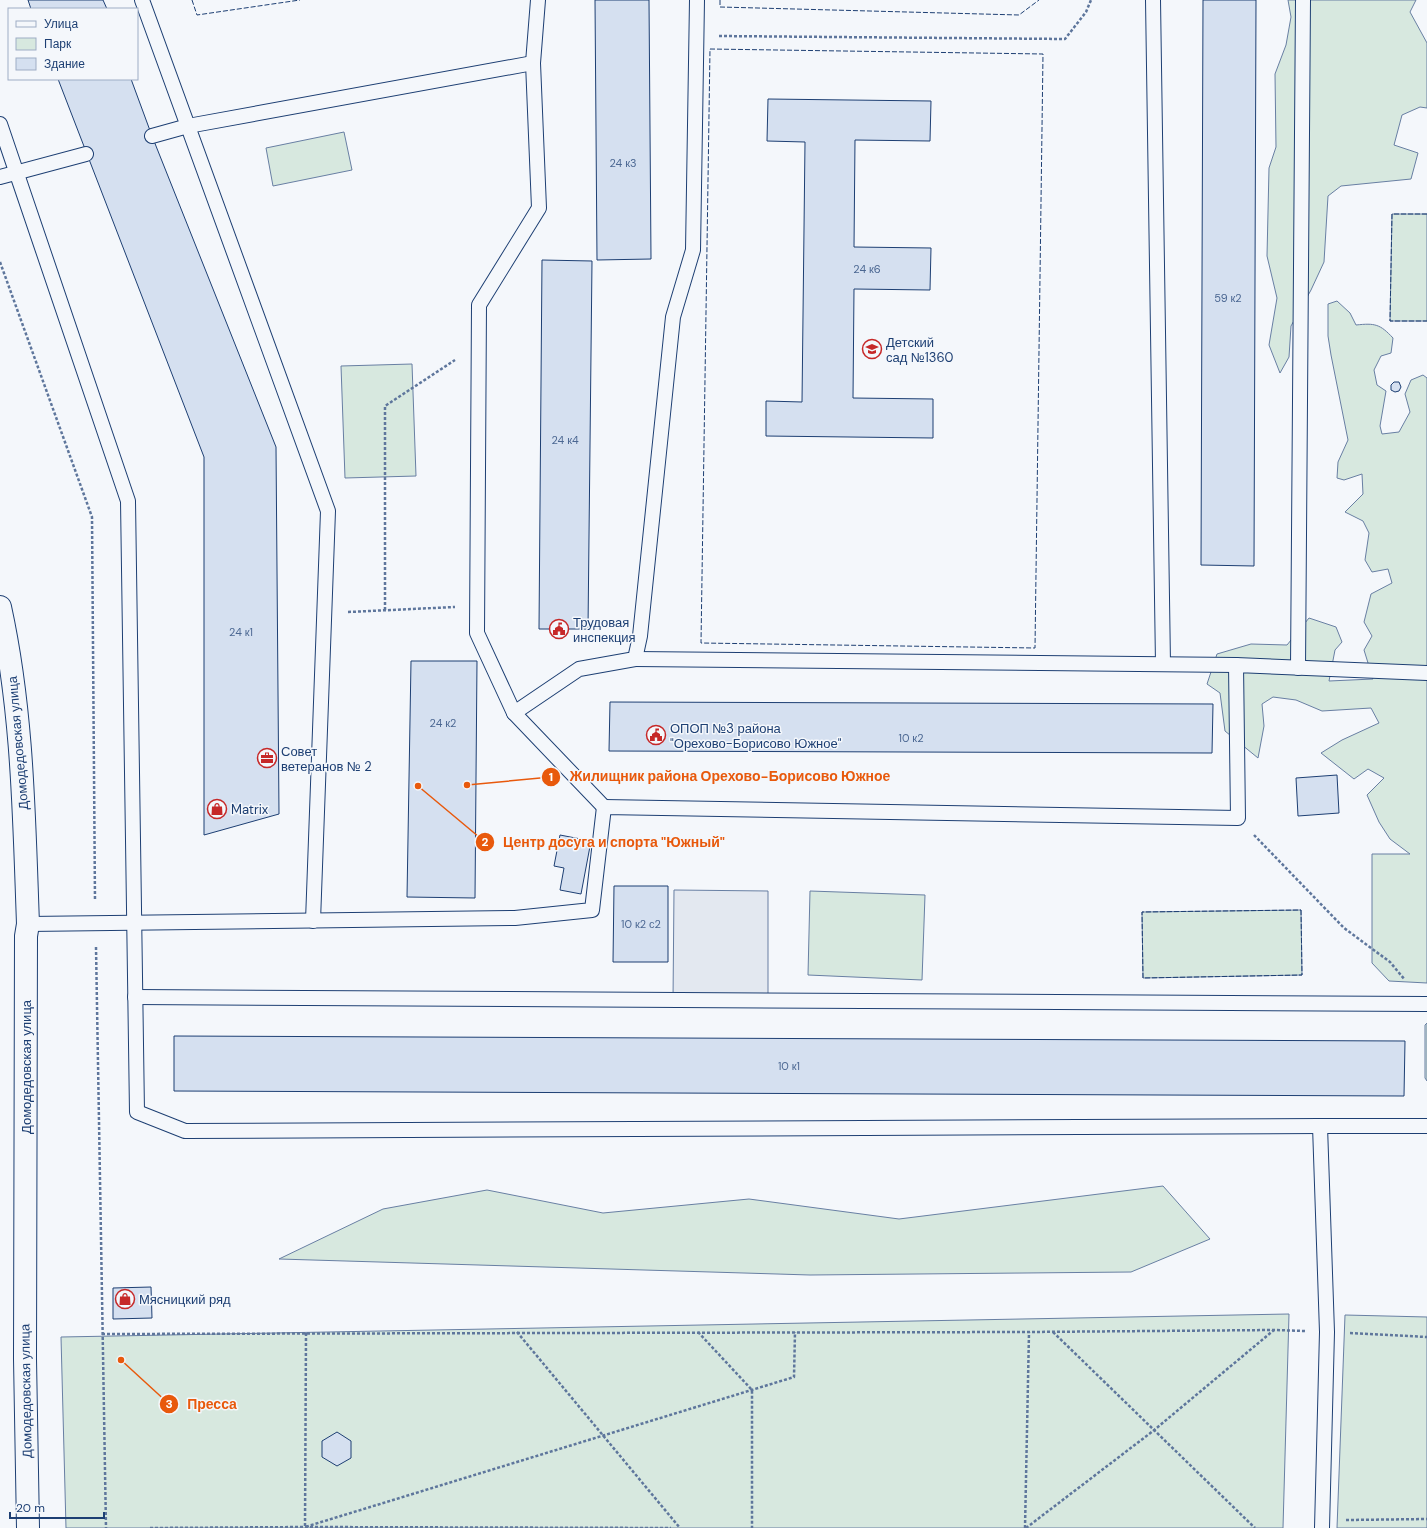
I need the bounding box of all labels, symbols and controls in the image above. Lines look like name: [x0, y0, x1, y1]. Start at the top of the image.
legend: [8, 8, 138, 80]
text: Улица: [44, 16, 78, 32]
text: Парк: [44, 36, 72, 52]
text: Здание: [44, 56, 85, 72]
house number: 24 к3: [609, 156, 637, 170]
house number: 24 к6: [853, 262, 881, 276]
house number: 59 к2: [1214, 291, 1242, 305]
place label: Детский сад №1360: [886, 334, 954, 366]
school or university icon: Детский сад №1360: [861, 338, 883, 360]
house number: 24 к4: [551, 433, 579, 447]
place label: Трудовая инспекция: [573, 614, 636, 646]
public building icon: Трудовая инспекция: [548, 618, 570, 640]
house number: 24 к1: [229, 625, 253, 639]
street label: Домодедовская улица: [4, 675, 32, 811]
house number: 24 к2: [430, 716, 456, 730]
place label: ОПОП №3 района "Орехово-Борисово Южное": [670, 720, 842, 752]
public building icon: ОПОП №3 района "Орехово-Борисово Южное": [645, 724, 667, 746]
house number: 10 к2: [898, 731, 924, 745]
place label: Совет ветеранов № 2: [281, 743, 372, 775]
office icon: Совет ветеранов № 2: [256, 747, 278, 769]
callout: Жилищник района Орехово-Борисово Южное: [541, 764, 898, 790]
text: Жилищник района Орехово-Борисово Южное: [569, 767, 891, 785]
text: 1: [549, 769, 553, 785]
shop icon: Matrix: [206, 798, 228, 820]
place label: Matrix: [231, 801, 269, 818]
callout: Центр досуга и спорта "Южный": [475, 829, 733, 855]
text: Центр досуга и спорта "Южный": [503, 833, 725, 851]
text: 2: [482, 834, 489, 850]
house number: 10 к2 с2: [621, 917, 661, 931]
street label: Домодедовская улица: [18, 999, 35, 1134]
house number: 10 к1: [778, 1059, 800, 1073]
shop icon: Мясницкий ряд: [114, 1288, 136, 1310]
place label: Мясницкий ряд: [139, 1291, 231, 1308]
street label: Домодедовская улица: [16, 1323, 36, 1458]
callout: Пресса: [159, 1391, 245, 1417]
text: Пресса: [187, 1395, 237, 1413]
text: 3: [165, 1396, 173, 1412]
scale bar: [10, 1494, 104, 1520]
text: 20 m: [16, 1500, 45, 1516]

